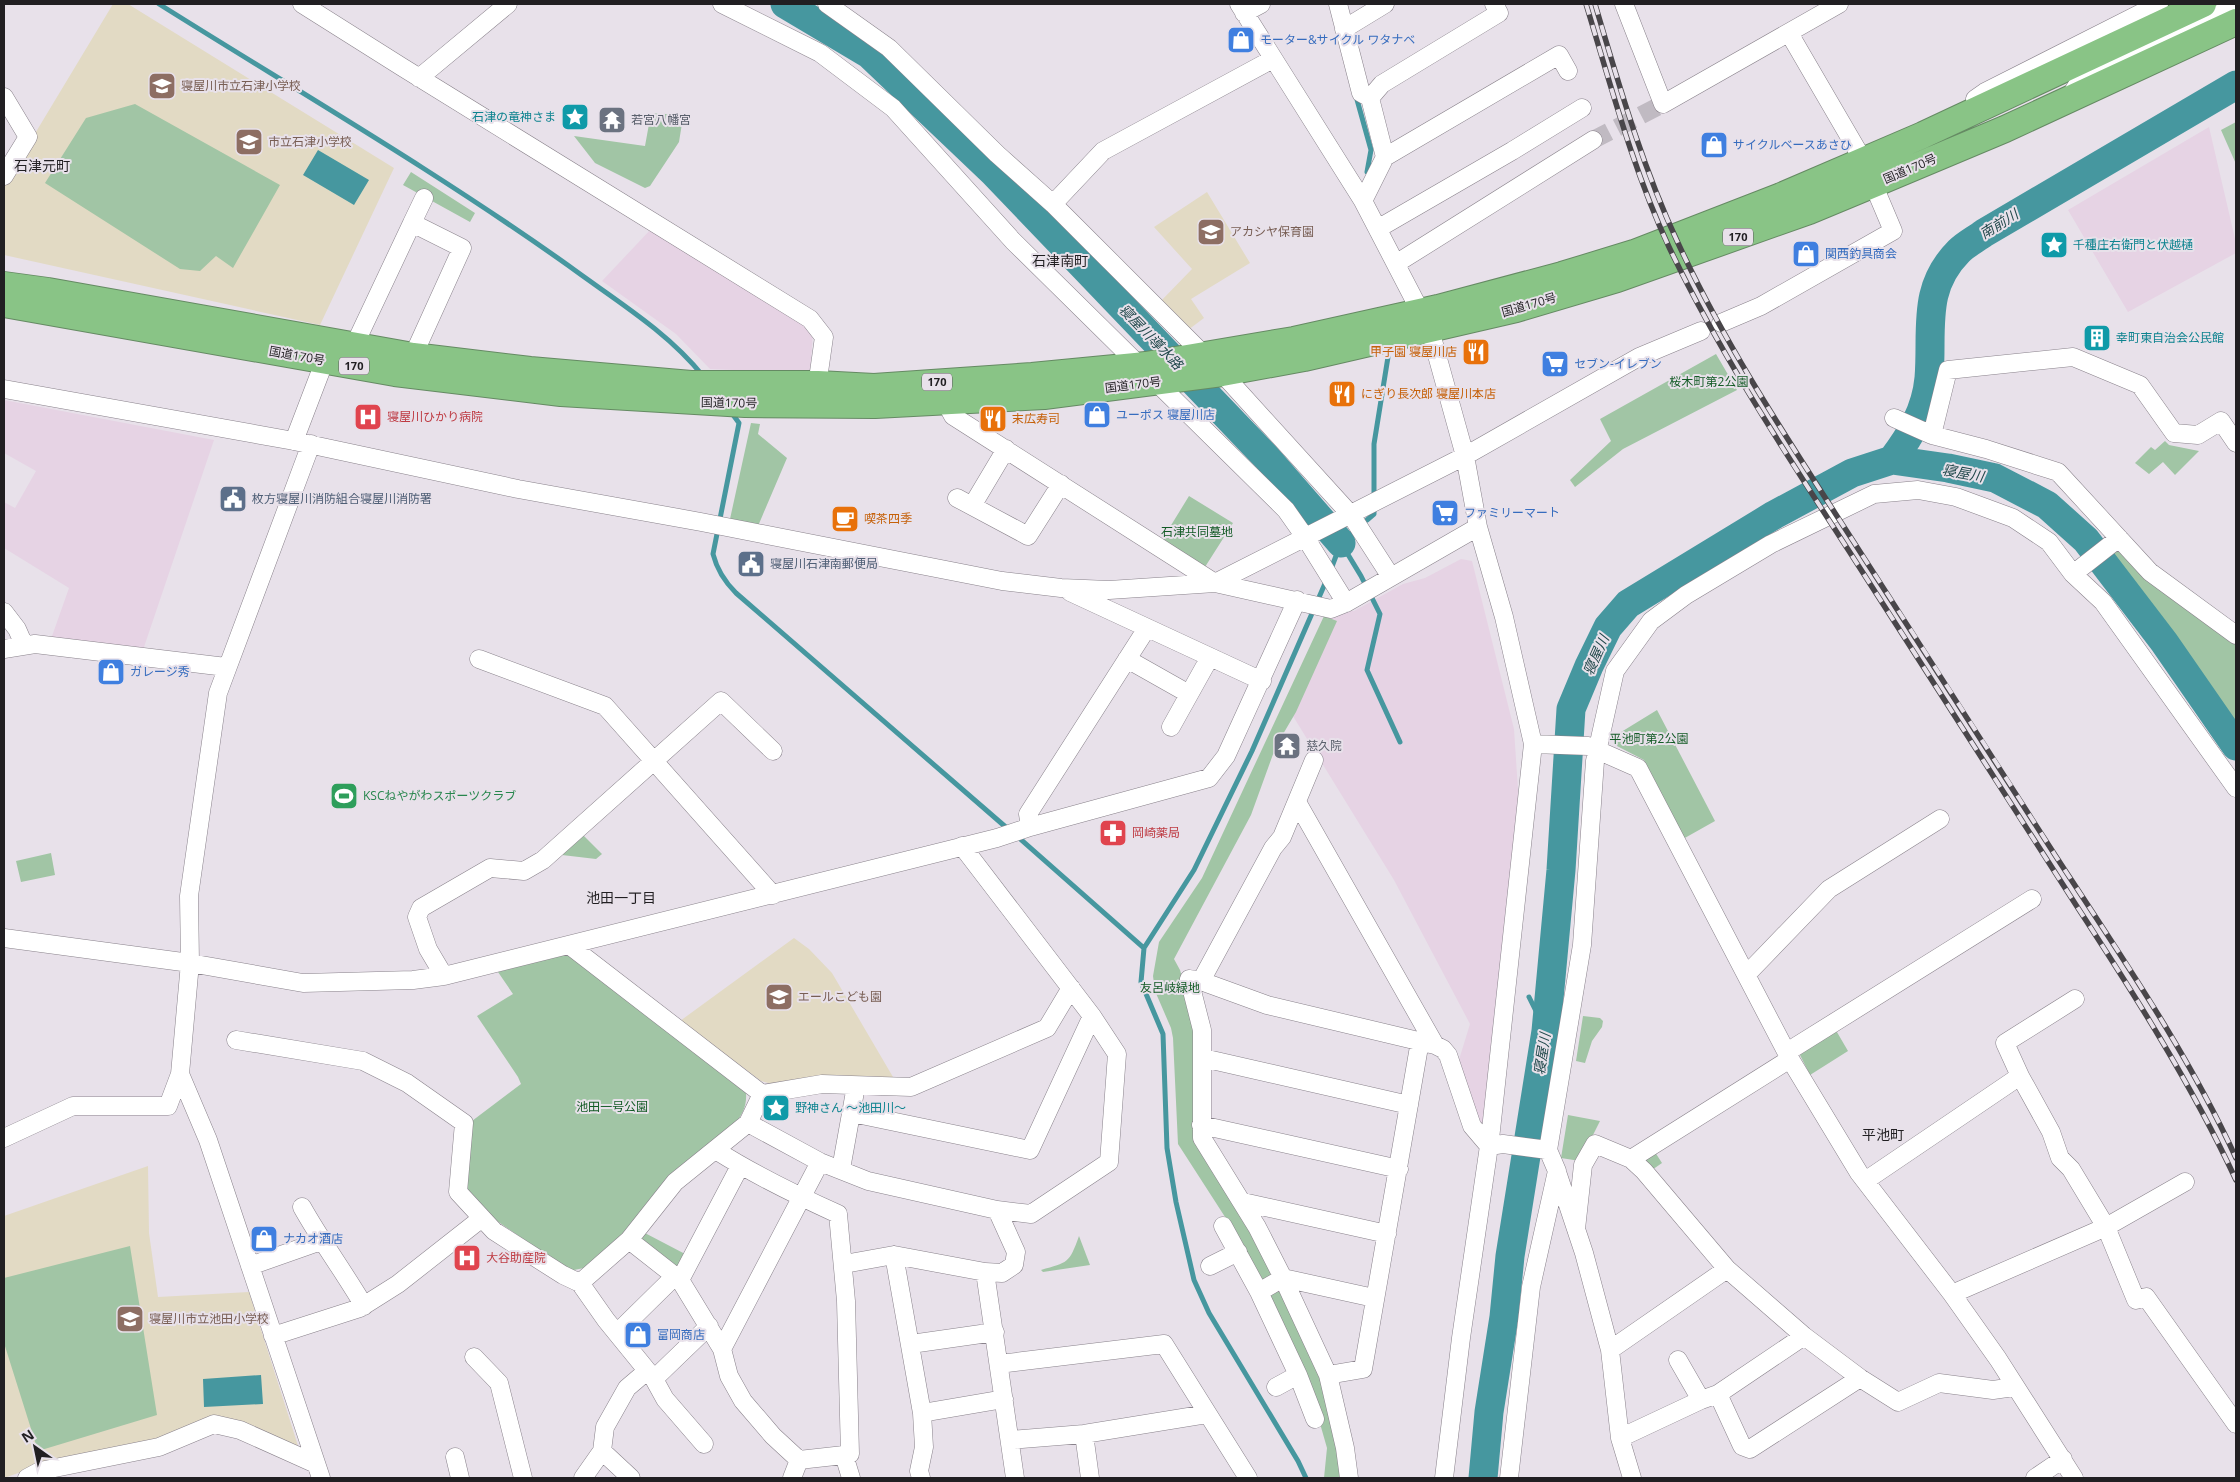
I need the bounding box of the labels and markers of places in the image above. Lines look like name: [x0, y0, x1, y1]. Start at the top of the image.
shop icon: モーター&サイクル ワタナベ: [1226, 25, 1256, 55]
place label: モーター&サイクル ワタナベ: [1260, 31, 1415, 48]
school or university icon: 寝屋川市立石津小学校: [147, 71, 177, 101]
place label: 寝屋川市立石津小学校: [181, 77, 301, 94]
place icon: 石津の竜神さま: [560, 102, 590, 132]
temple icon: 若宮八幡宮: [597, 105, 627, 135]
place label: 石津の竜神さま: [472, 108, 556, 125]
place label: 若宮八幡宮: [631, 111, 691, 128]
school or university icon: 市立石津小学校: [234, 127, 264, 157]
shop icon: サイクルベースあさひ: [1699, 130, 1729, 160]
place label: 市立石津小学校: [268, 133, 352, 150]
place label: サイクルベースあさひ: [1733, 136, 1852, 153]
school or university icon: アカシヤ保育園: [1196, 217, 1226, 247]
place label: アカシヤ保育園: [1230, 223, 1314, 240]
place icon: 千種庄右衛門と伏越樋: [2039, 230, 2069, 260]
place label: 千種庄右衛門と伏越樋: [2073, 236, 2193, 253]
shop icon: 関西釣具商会: [1791, 239, 1821, 269]
place label: 関西釣具商会: [1825, 245, 1897, 262]
building icon: 幸町東自治会公民館: [2082, 323, 2112, 353]
place label: 幸町東自治会公民館: [2116, 329, 2224, 346]
restaurant icon: 甲子園 寝屋川店: [1461, 337, 1491, 367]
place label: 甲子園 寝屋川店: [1370, 343, 1457, 360]
supermarket icon: セブン-イレブン: [1540, 349, 1570, 379]
place label: セブン-イレブン: [1574, 355, 1662, 372]
restaurant icon: にぎり長次郎 寝屋川本店: [1327, 379, 1357, 409]
place label: にぎり長次郎 寝屋川本店: [1361, 385, 1496, 402]
shop icon: ユーポス 寝屋川店: [1082, 400, 1112, 430]
hospital icon: 寝屋川ひかり病院: [353, 402, 383, 432]
restaurant icon: 末広寿司: [978, 404, 1008, 434]
place label: ユーポス 寝屋川店: [1116, 406, 1215, 423]
place label: 寝屋川ひかり病院: [387, 408, 483, 425]
place label: 末広寿司: [1012, 410, 1060, 427]
public building icon: 枚方寝屋川消防組合寝屋川消防署: [218, 484, 248, 514]
place label: 枚方寝屋川消防組合寝屋川消防署: [252, 490, 432, 507]
supermarket icon: ファミリーマート: [1430, 498, 1460, 528]
cafe icon: 喫茶四季: [830, 504, 860, 534]
place label: ファミリーマート: [1464, 504, 1560, 521]
place label: 喫茶四季: [864, 510, 912, 527]
public building icon: 寝屋川石津南郵便局: [736, 549, 766, 579]
place label: 寝屋川石津南郵便局: [770, 555, 878, 572]
shop icon: ガレージ秀: [96, 657, 126, 687]
place label: ガレージ秀: [130, 663, 190, 680]
temple icon: 慈久院: [1272, 731, 1302, 761]
place label: 慈久院: [1306, 737, 1342, 754]
sports icon: KSCねやがわスポーツクラブ: [329, 781, 359, 811]
place label: KSCねやがわスポーツクラブ: [363, 787, 516, 804]
pharmacy icon: 岡崎薬局: [1098, 818, 1128, 848]
place label: 岡崎薬局: [1132, 824, 1180, 841]
school or university icon: エールこども園: [764, 982, 794, 1012]
place label: エールこども園: [798, 988, 882, 1005]
place icon: 野神さん ～池田川～: [761, 1093, 791, 1123]
place label: 野神さん ～池田川～: [795, 1099, 906, 1116]
shop icon: ナカオ酒店: [249, 1224, 279, 1254]
place label: ナカオ酒店: [283, 1230, 343, 1247]
hospital icon: 大谷助産院: [452, 1243, 482, 1273]
place label: 大谷助産院: [486, 1249, 546, 1266]
school or university icon: 寝屋川市立池田小学校: [115, 1304, 145, 1334]
place label: 寝屋川市立池田小学校: [149, 1310, 269, 1327]
shop icon: 富岡商店: [623, 1320, 653, 1350]
place label: 富岡商店: [657, 1326, 705, 1343]

